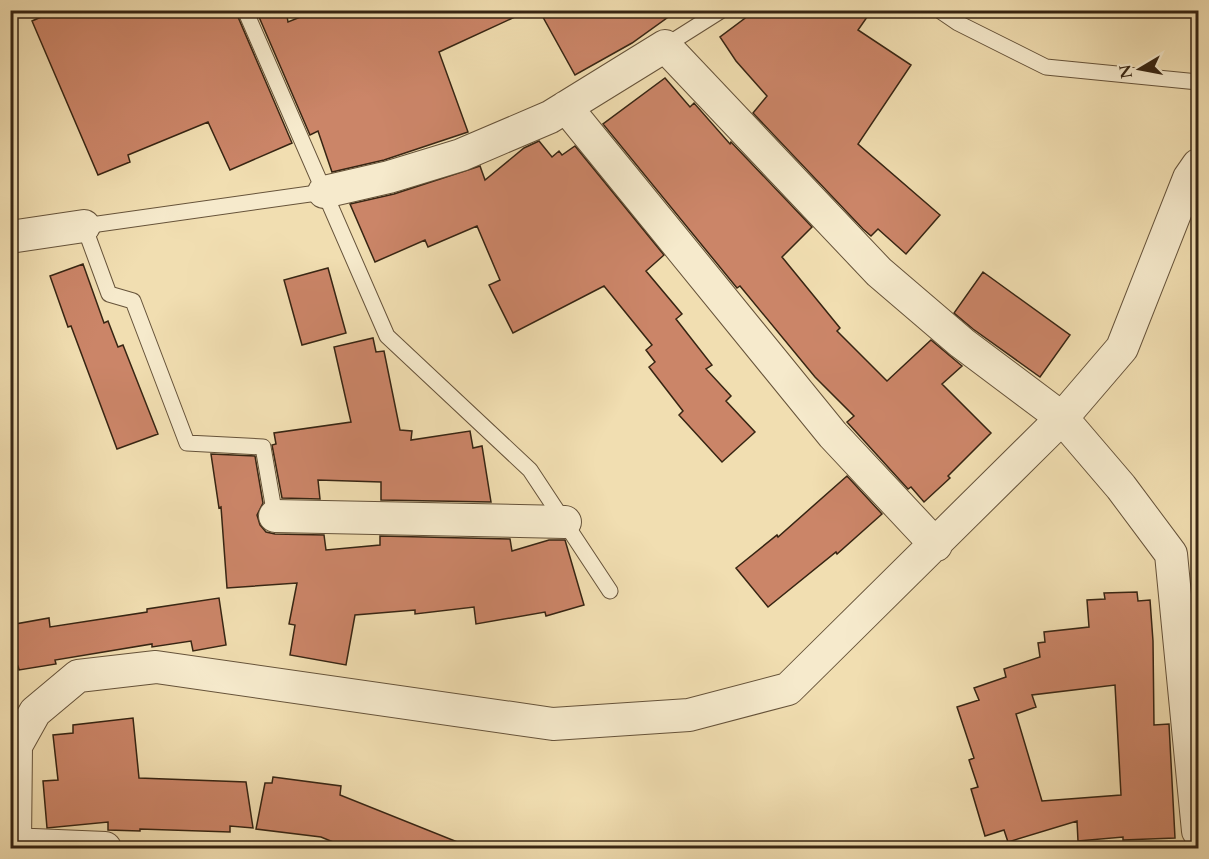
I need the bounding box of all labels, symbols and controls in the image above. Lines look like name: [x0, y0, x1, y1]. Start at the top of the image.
north arrow: [1110, 39, 1170, 99]
text: N: [1114, 63, 1138, 80]

